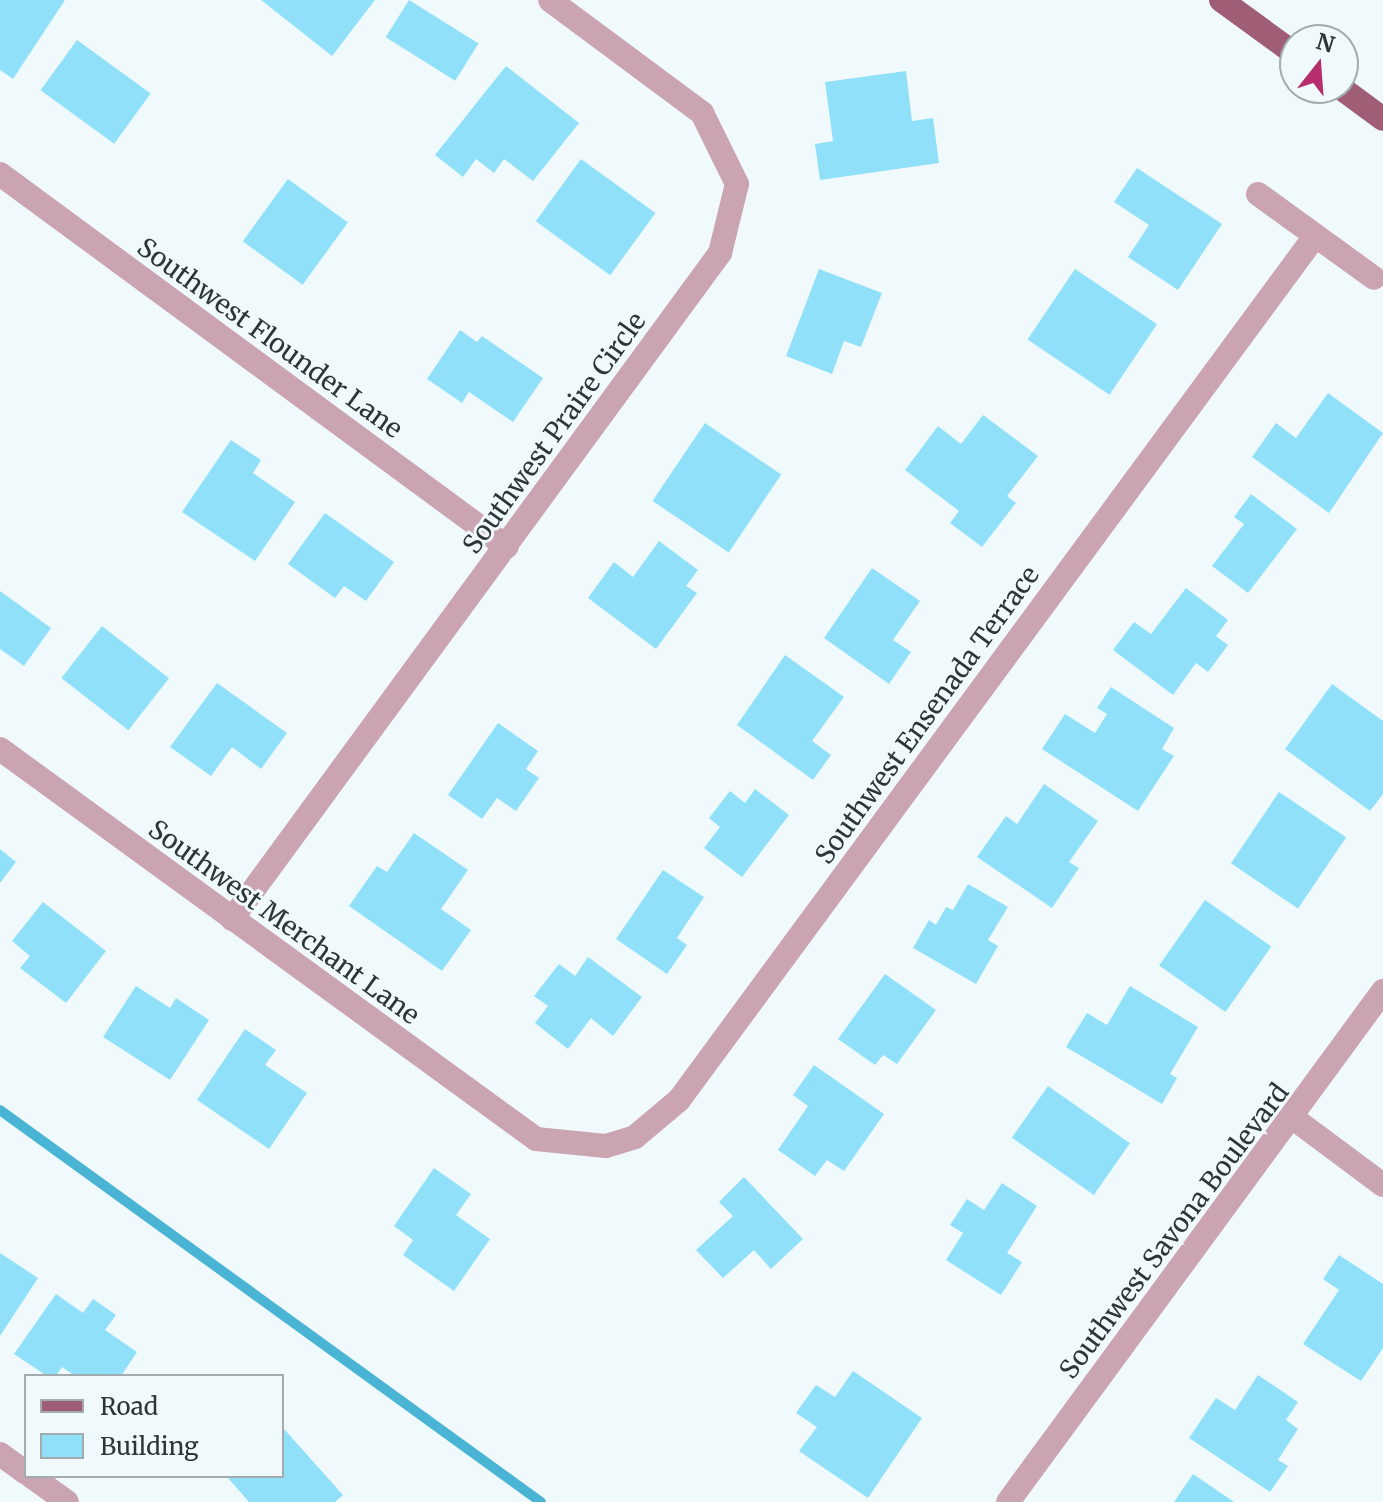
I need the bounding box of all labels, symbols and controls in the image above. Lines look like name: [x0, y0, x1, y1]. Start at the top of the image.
north arrow: [1279, 24, 1359, 104]
text: N: [1313, 27, 1338, 59]
street label: Southwest Flounder Lane: [131, 231, 409, 445]
street label: Southwest Praire Circle: [456, 306, 652, 560]
street label: Southwest Ensenada Terrace: [808, 560, 1046, 870]
street label: Southwest Merchant Lane: [143, 813, 425, 1031]
street label: Southwest Savona Boulevard: [1053, 1077, 1295, 1385]
legend: [24, 1374, 284, 1478]
text: Road: [100, 1391, 158, 1422]
text: Building: [100, 1431, 199, 1462]

